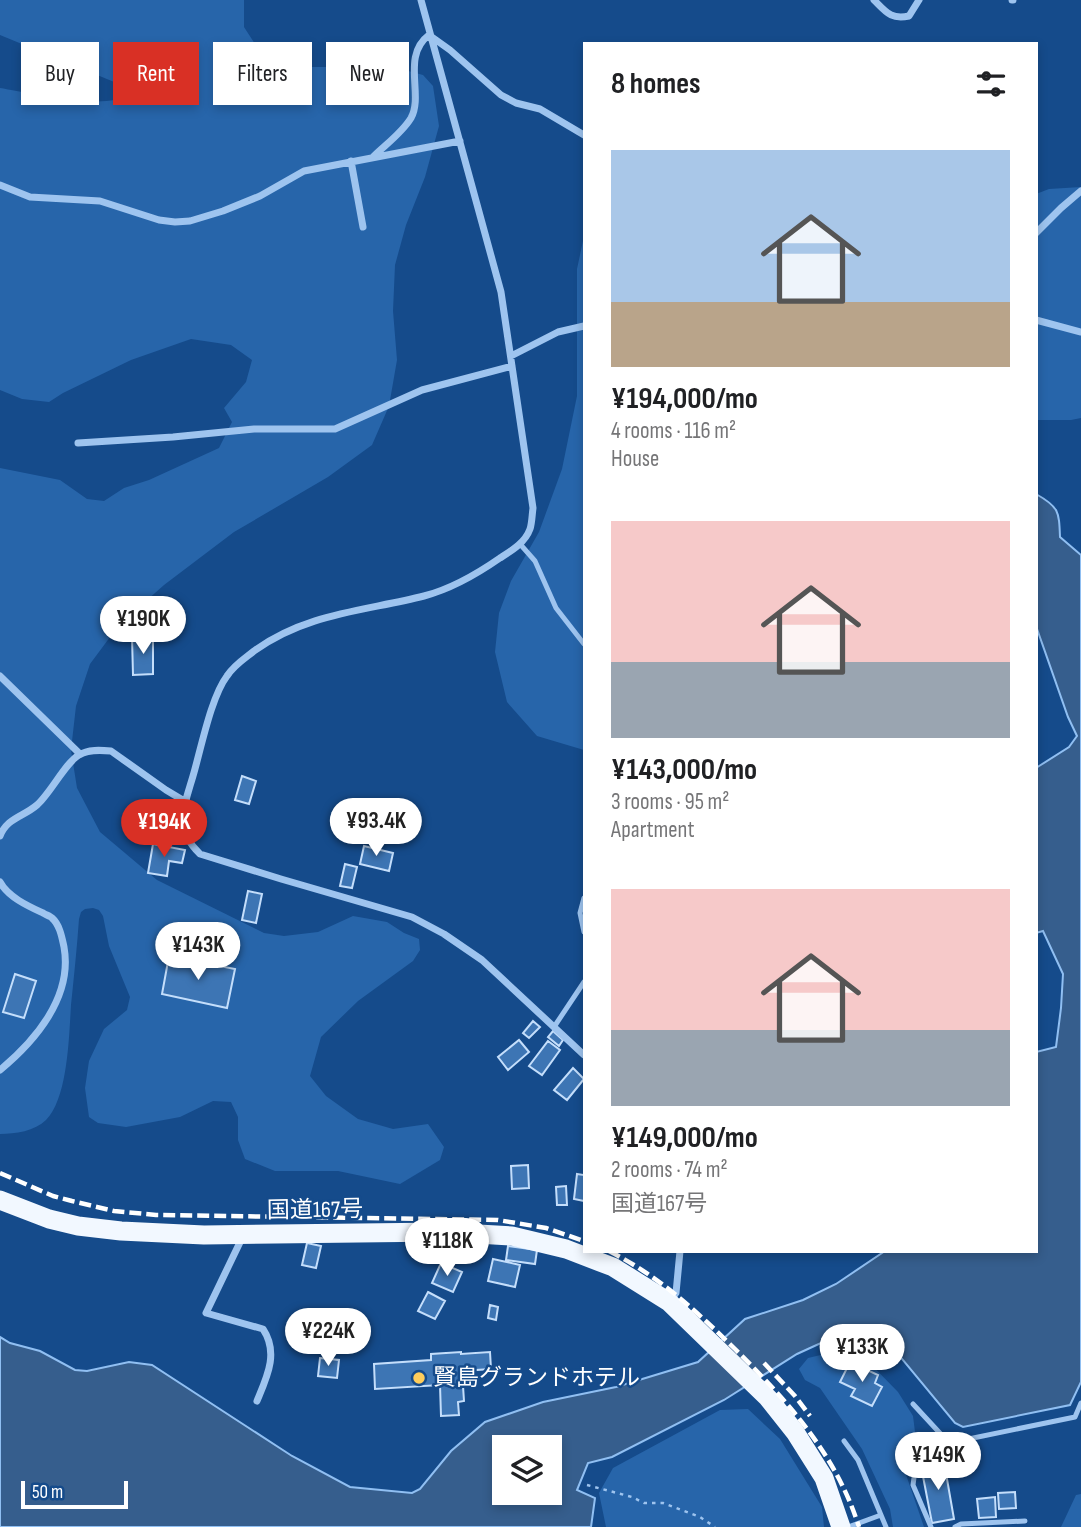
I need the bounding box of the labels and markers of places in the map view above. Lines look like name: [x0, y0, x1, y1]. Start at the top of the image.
pin: ¥190K: [94, 596, 192, 656]
pin: ¥93.4K: [319, 798, 433, 858]
pin: ¥194K: [115, 800, 213, 859]
pin: ¥143K: [149, 922, 247, 982]
pin: ¥118K: [398, 1218, 496, 1278]
pin: ¥224K: [279, 1308, 377, 1368]
pin: ¥133K: [813, 1324, 911, 1384]
place label: 賢島グランドホテル: [433, 1364, 640, 1392]
marker: 賢島グランドホテル: [411, 1370, 427, 1386]
pin: ¥149K: [889, 1432, 987, 1492]

